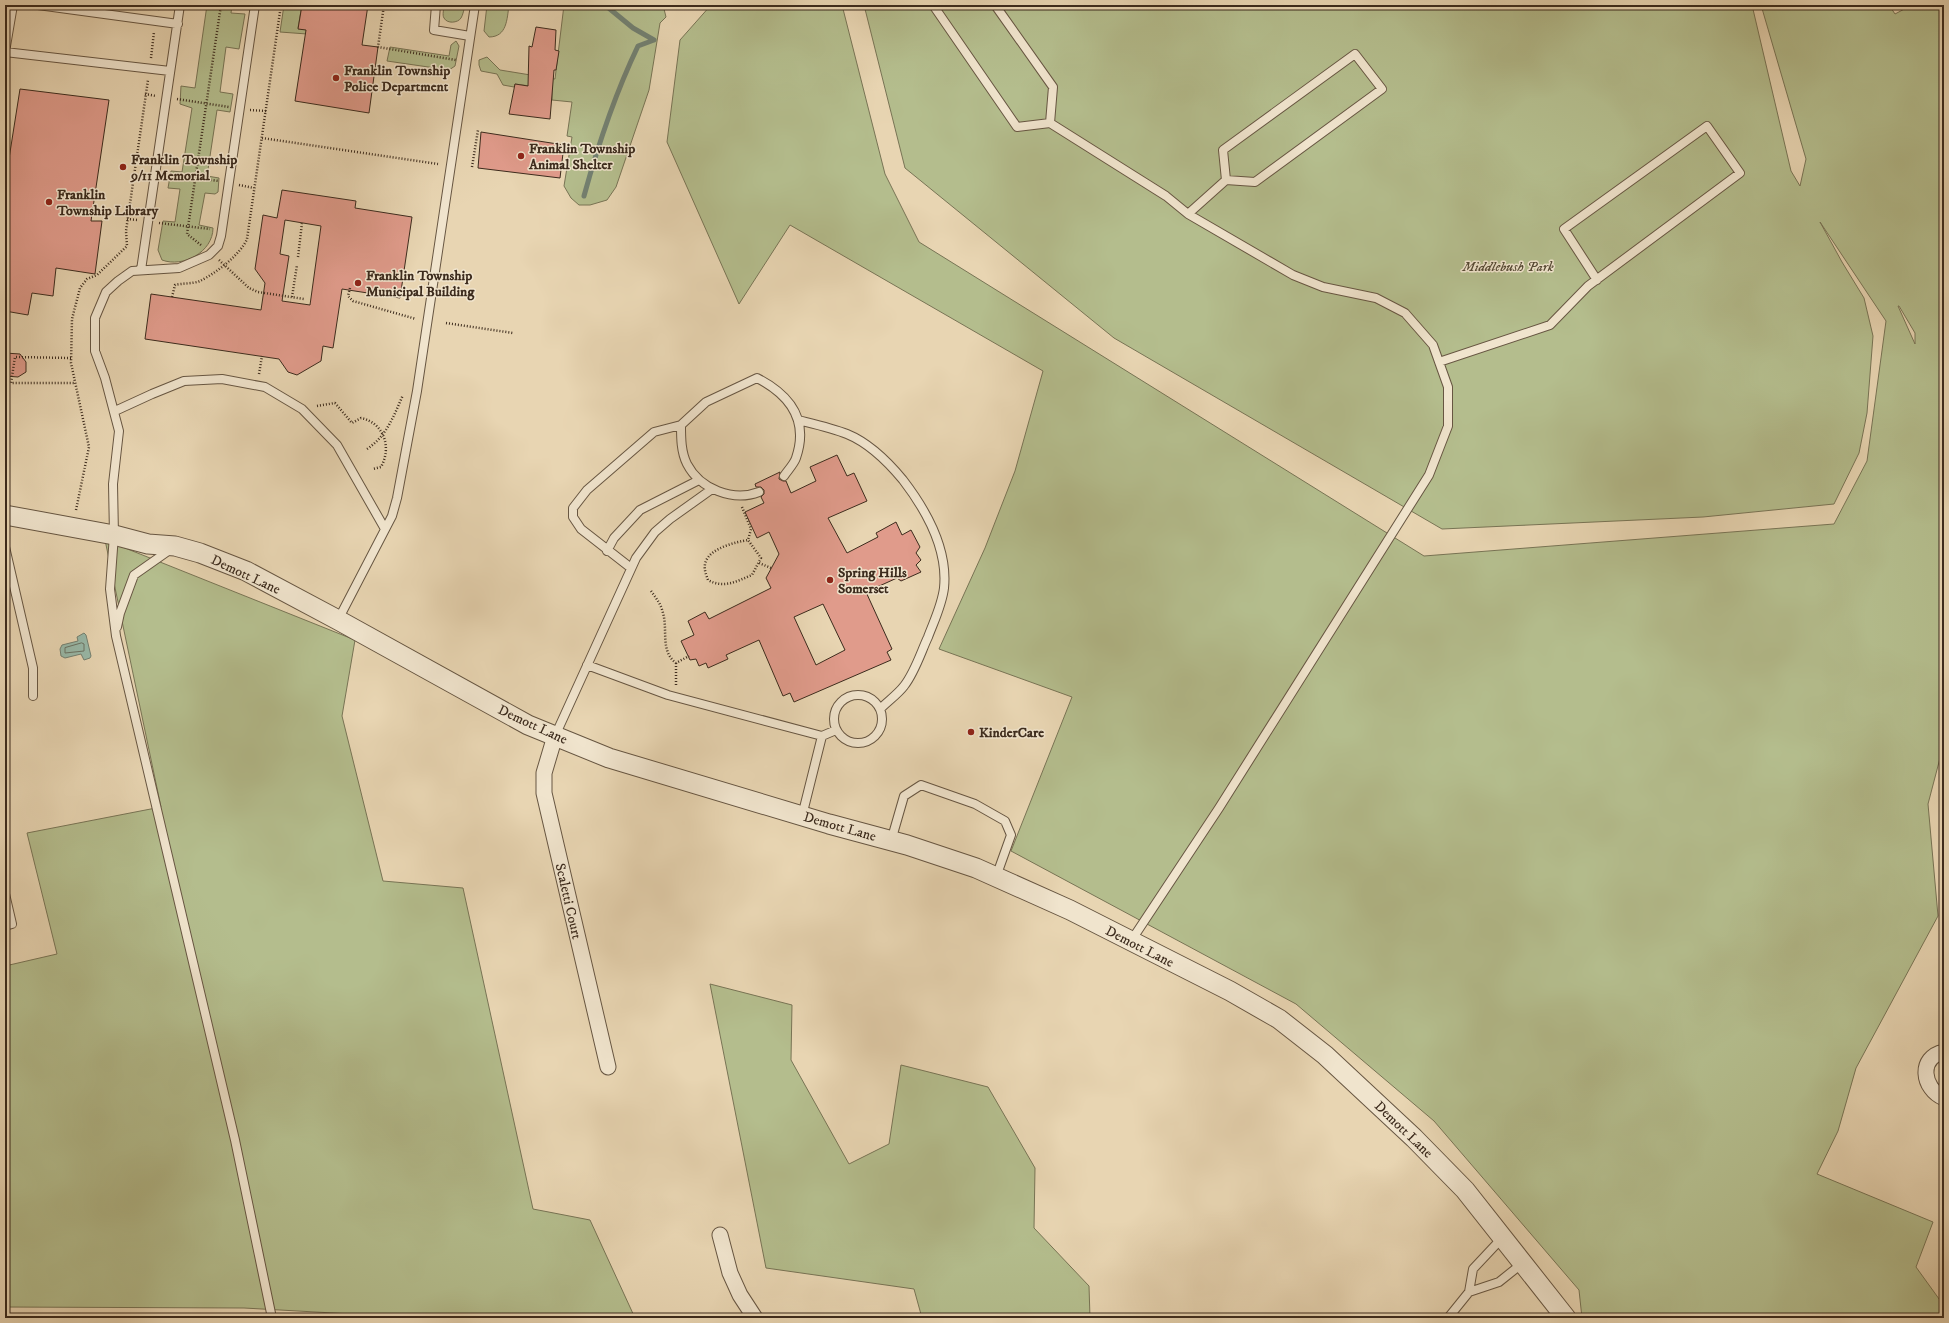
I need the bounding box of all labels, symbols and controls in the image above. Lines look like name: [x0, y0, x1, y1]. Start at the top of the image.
place label: Franklin Township Police Department: [344, 62, 450, 96]
marker: Franklin Township Police Department: [331, 73, 341, 83]
place label: Franklin Township Animal Shelter: [528, 140, 635, 174]
place label: Franklin Township 9/11 Memorial: [130, 151, 237, 185]
marker: Franklin Township Animal Shelter: [516, 151, 526, 161]
marker: Franklin Township 9/11 Memorial: [118, 162, 128, 172]
place label: Franklin Township Library: [56, 186, 158, 220]
marker: Franklin Township Library: [44, 197, 54, 207]
park label: Middlebush Park: [1461, 258, 1554, 276]
place label: Franklin Township Municipal Building: [366, 267, 475, 301]
marker: Franklin Township Municipal Building: [353, 278, 363, 288]
street label: Demott Lane: [208, 551, 283, 599]
place label: Spring Hills Somerset: [838, 564, 907, 598]
marker: Spring Hills Somerset: [825, 575, 835, 585]
street label: Demott Lane: [495, 701, 570, 749]
place label: KinderCare: [979, 724, 1044, 742]
marker: KinderCare: [966, 727, 976, 737]
street label: Demott Lane: [801, 808, 878, 846]
street label: Scaletti Court: [551, 861, 586, 941]
street label: Demott Lane: [1102, 922, 1177, 972]
street label: Demott Lane: [1370, 1097, 1437, 1162]

